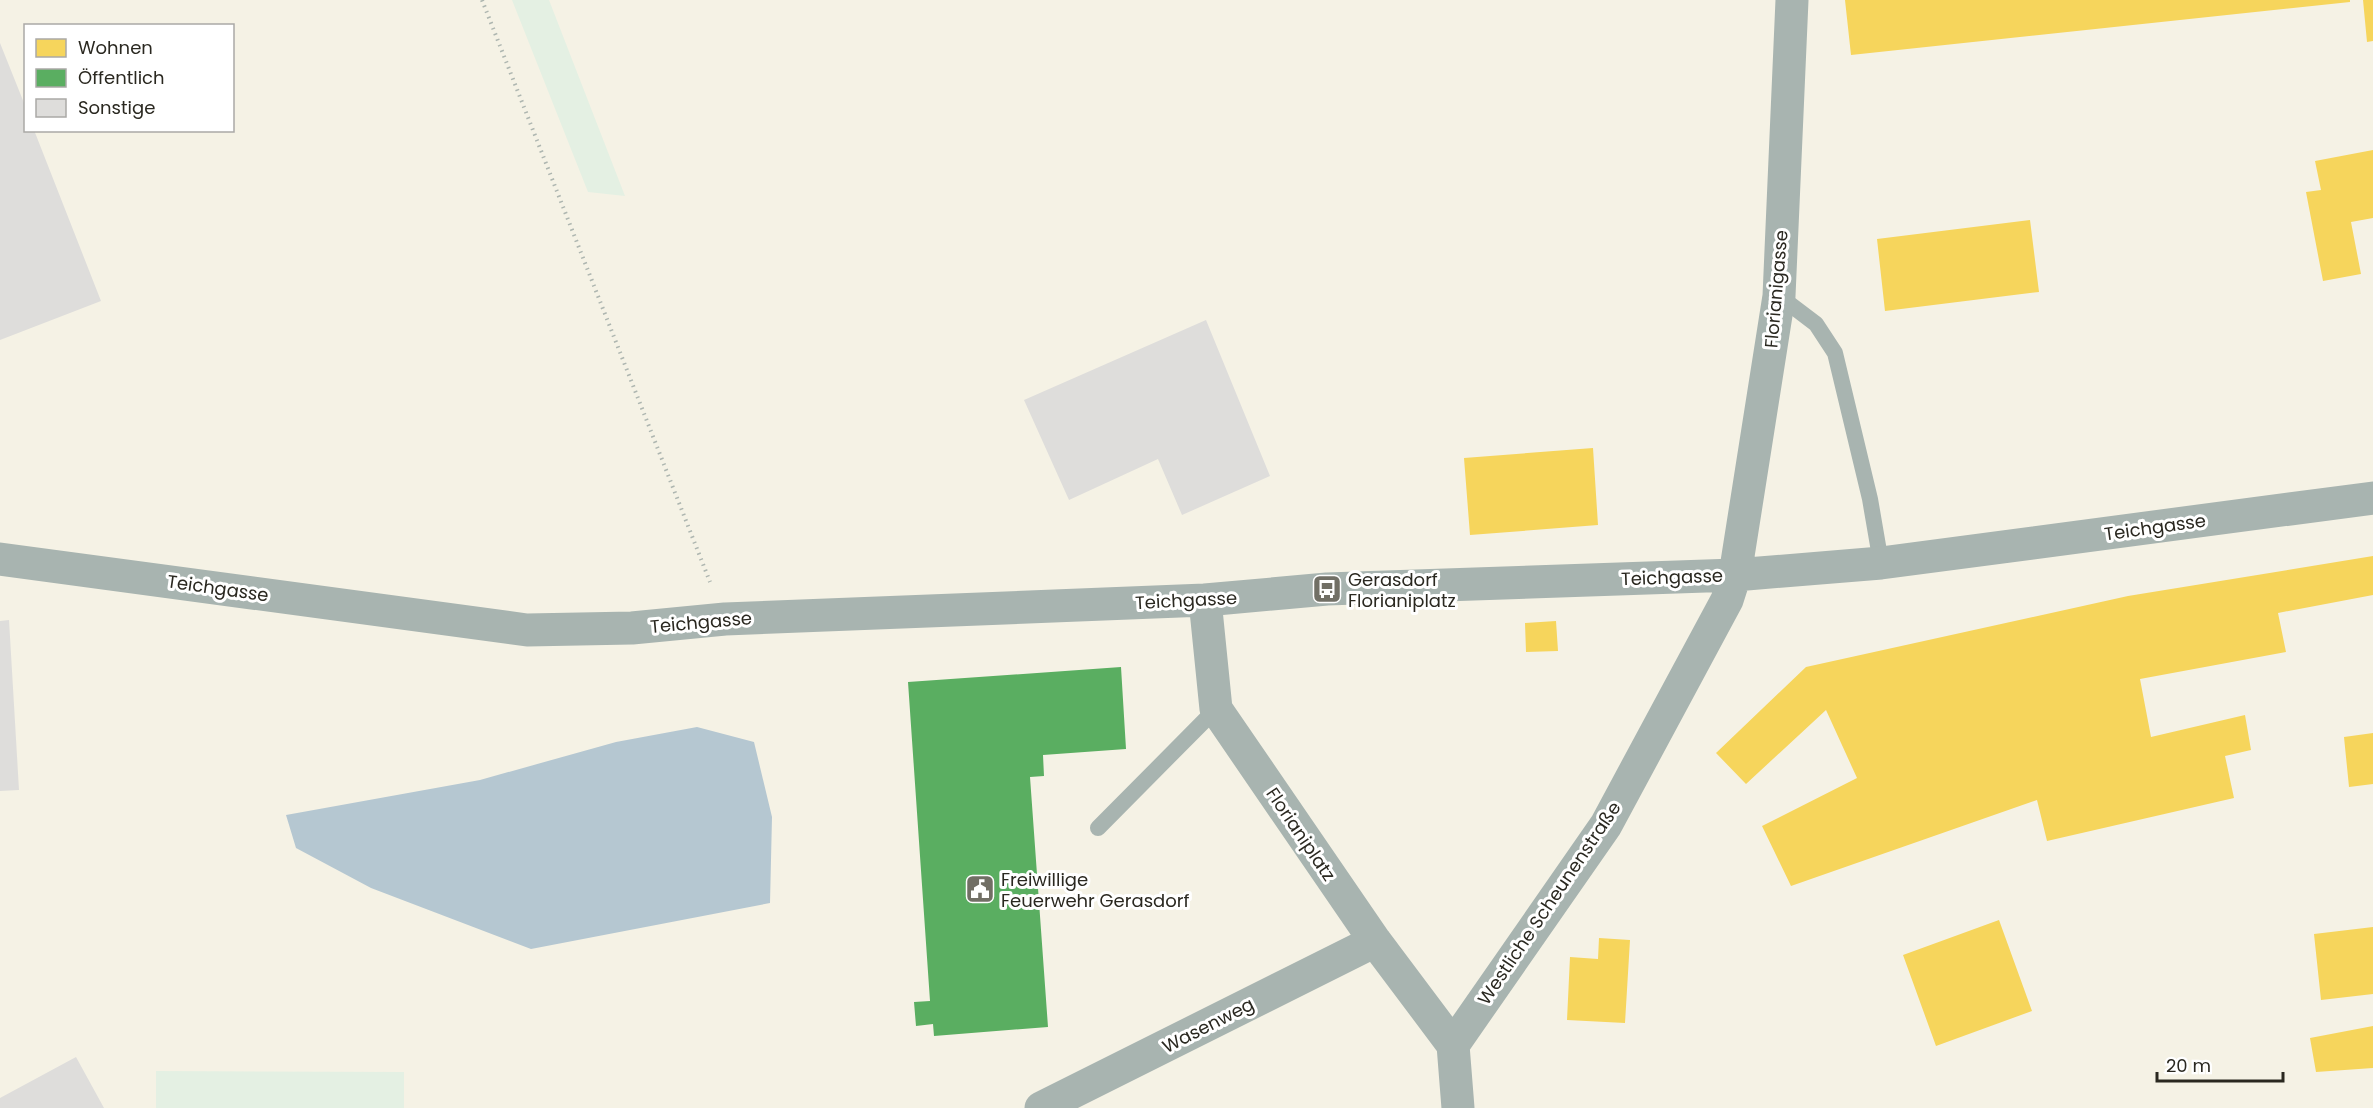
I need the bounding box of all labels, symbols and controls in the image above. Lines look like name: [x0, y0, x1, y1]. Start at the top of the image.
legend: [24, 24, 234, 132]
text: Wohnen: [78, 35, 153, 60]
text: Öffentlich: [78, 65, 165, 90]
text: Sonstige: [78, 95, 155, 120]
street label: Florianigasse: [1758, 229, 1794, 349]
street label: Teichgasse: [2103, 508, 2207, 546]
street label: Teichgasse: [1621, 563, 1723, 591]
place label: Gerasdorf Florianiplatz: [1348, 567, 1456, 613]
street label: Teichgasse: [166, 569, 270, 607]
bus stop icon: Gerasdorf Florianiplatz: [1311, 573, 1343, 605]
street label: Teichgasse: [1134, 585, 1238, 615]
street label: Teichgasse: [649, 605, 753, 639]
street label: Florianiplatz: [1260, 782, 1342, 886]
street label: Westliche Scheunenstraße: [1472, 796, 1626, 1010]
place label: Freiwillige Feuerwehr Gerasdorf: [1001, 867, 1189, 913]
public building icon: Freiwillige Feuerwehr Gerasdorf: [964, 873, 996, 905]
street label: Wasenweg: [1158, 991, 1258, 1059]
scale bar: [2157, 1045, 2283, 1083]
text: 20 m: [2166, 1053, 2211, 1078]

